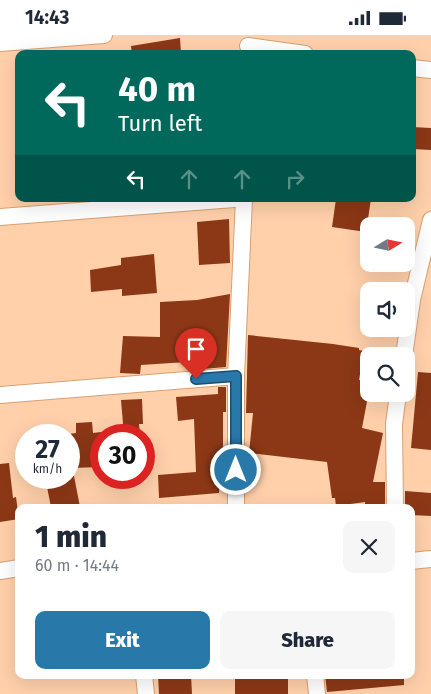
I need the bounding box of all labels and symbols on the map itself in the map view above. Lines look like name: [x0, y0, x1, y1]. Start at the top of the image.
north arrow: [360, 217, 415, 273]
pin: [175, 328, 217, 379]
speed limit sign: 30: [90, 424, 155, 489]
position arrow: [209, 443, 261, 495]

